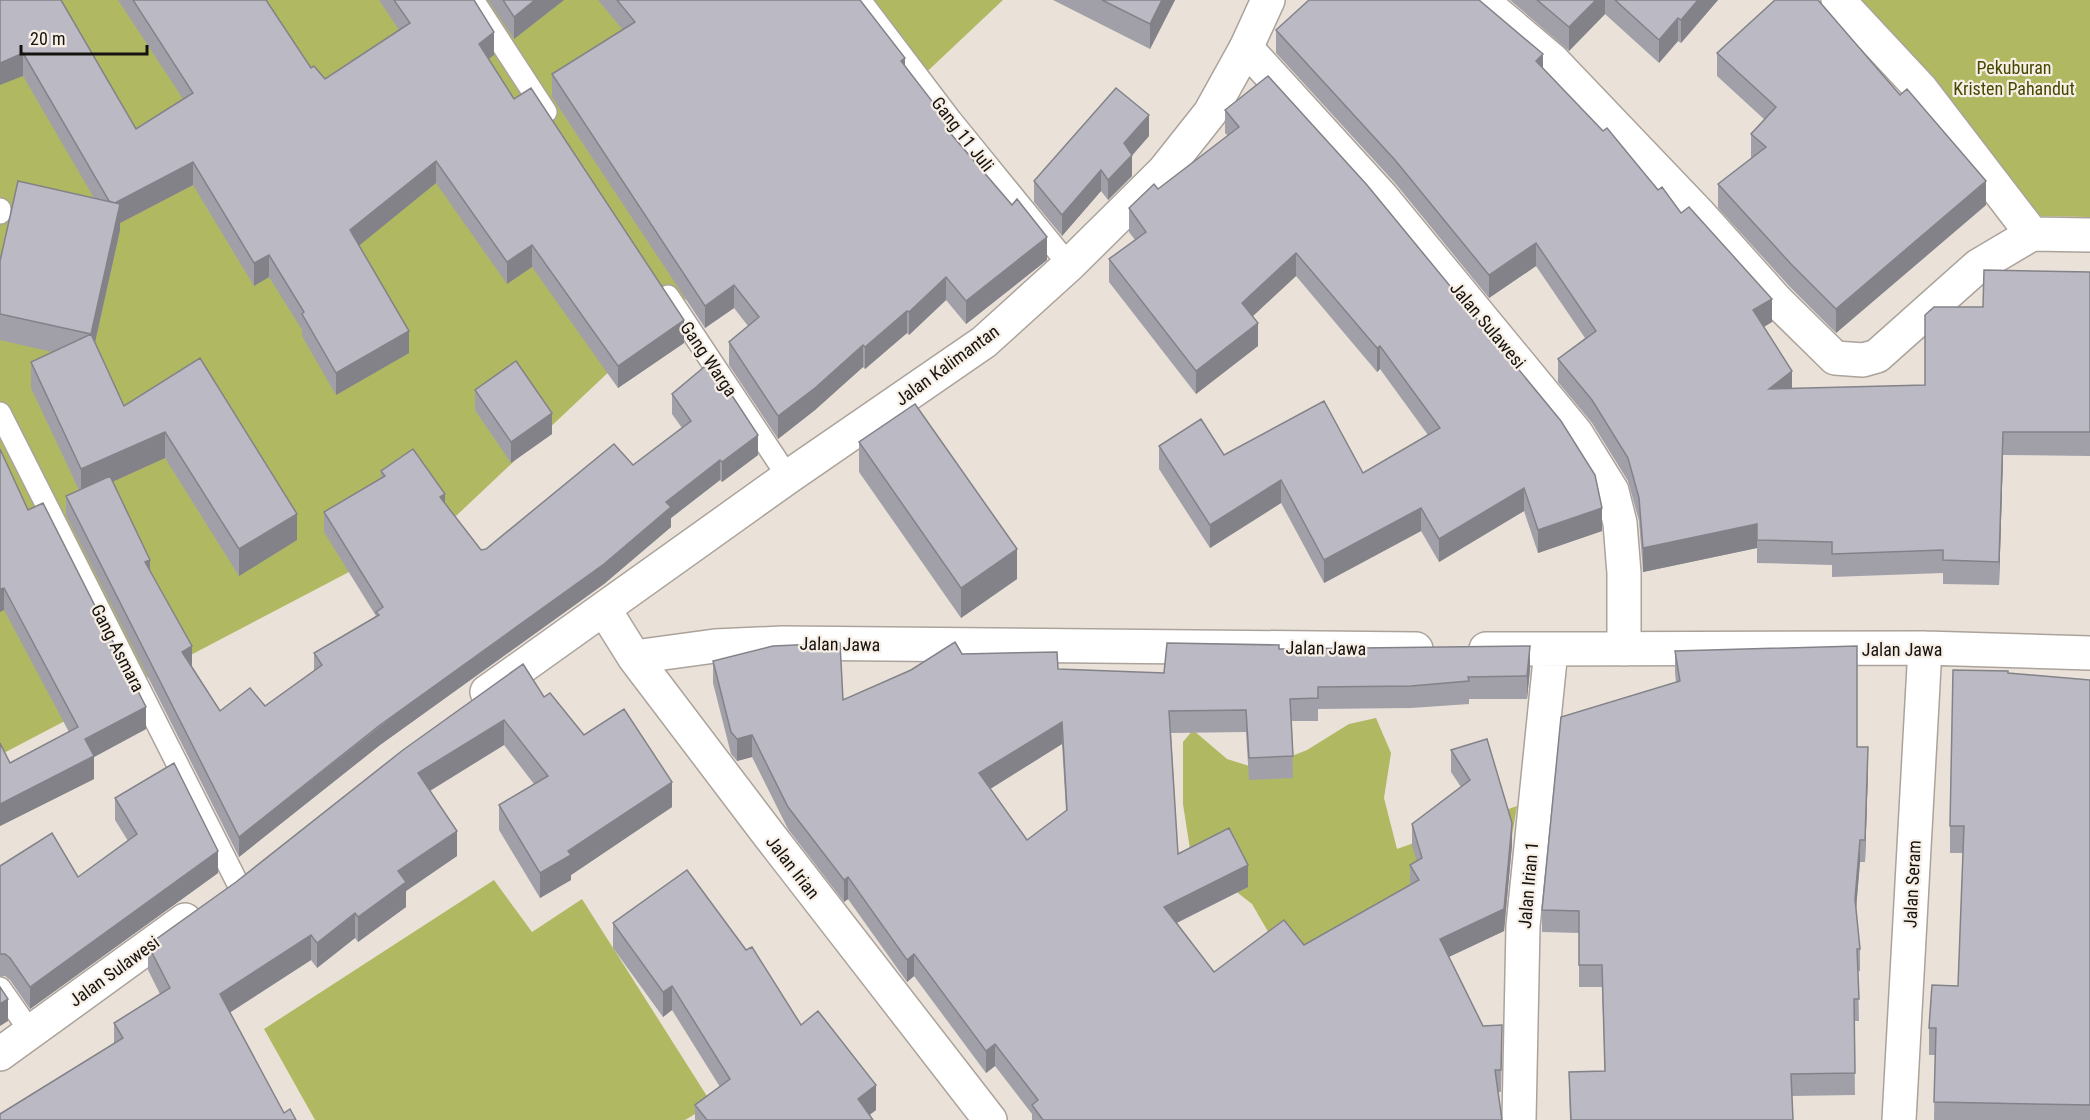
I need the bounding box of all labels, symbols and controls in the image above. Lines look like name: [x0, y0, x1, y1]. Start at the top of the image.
scale bar: [21, 18, 147, 56]
text: 20 m: [30, 28, 65, 49]
park label: Pekuburan Kristen Pahandut: [1953, 57, 2075, 99]
street label: Gang 11 Juli: [927, 93, 999, 175]
street label: Jalan Sulawesi: [1446, 278, 1530, 372]
street label: Gang Warga: [676, 318, 742, 400]
street label: Jalan Kalimantan: [891, 320, 1003, 410]
street label: Gang Asmara: [87, 601, 149, 695]
street label: Jalan Jawa: [800, 633, 880, 655]
street label: Jalan Jawa: [1286, 637, 1366, 659]
street label: Jalan Jawa: [1862, 639, 1942, 660]
street label: Jalan Irian: [762, 831, 824, 903]
street label: Jalan Seram: [1899, 840, 1925, 928]
street label: Jalan Irian 1: [1514, 841, 1542, 929]
street label: Jalan Sulawesi: [65, 931, 163, 1011]

